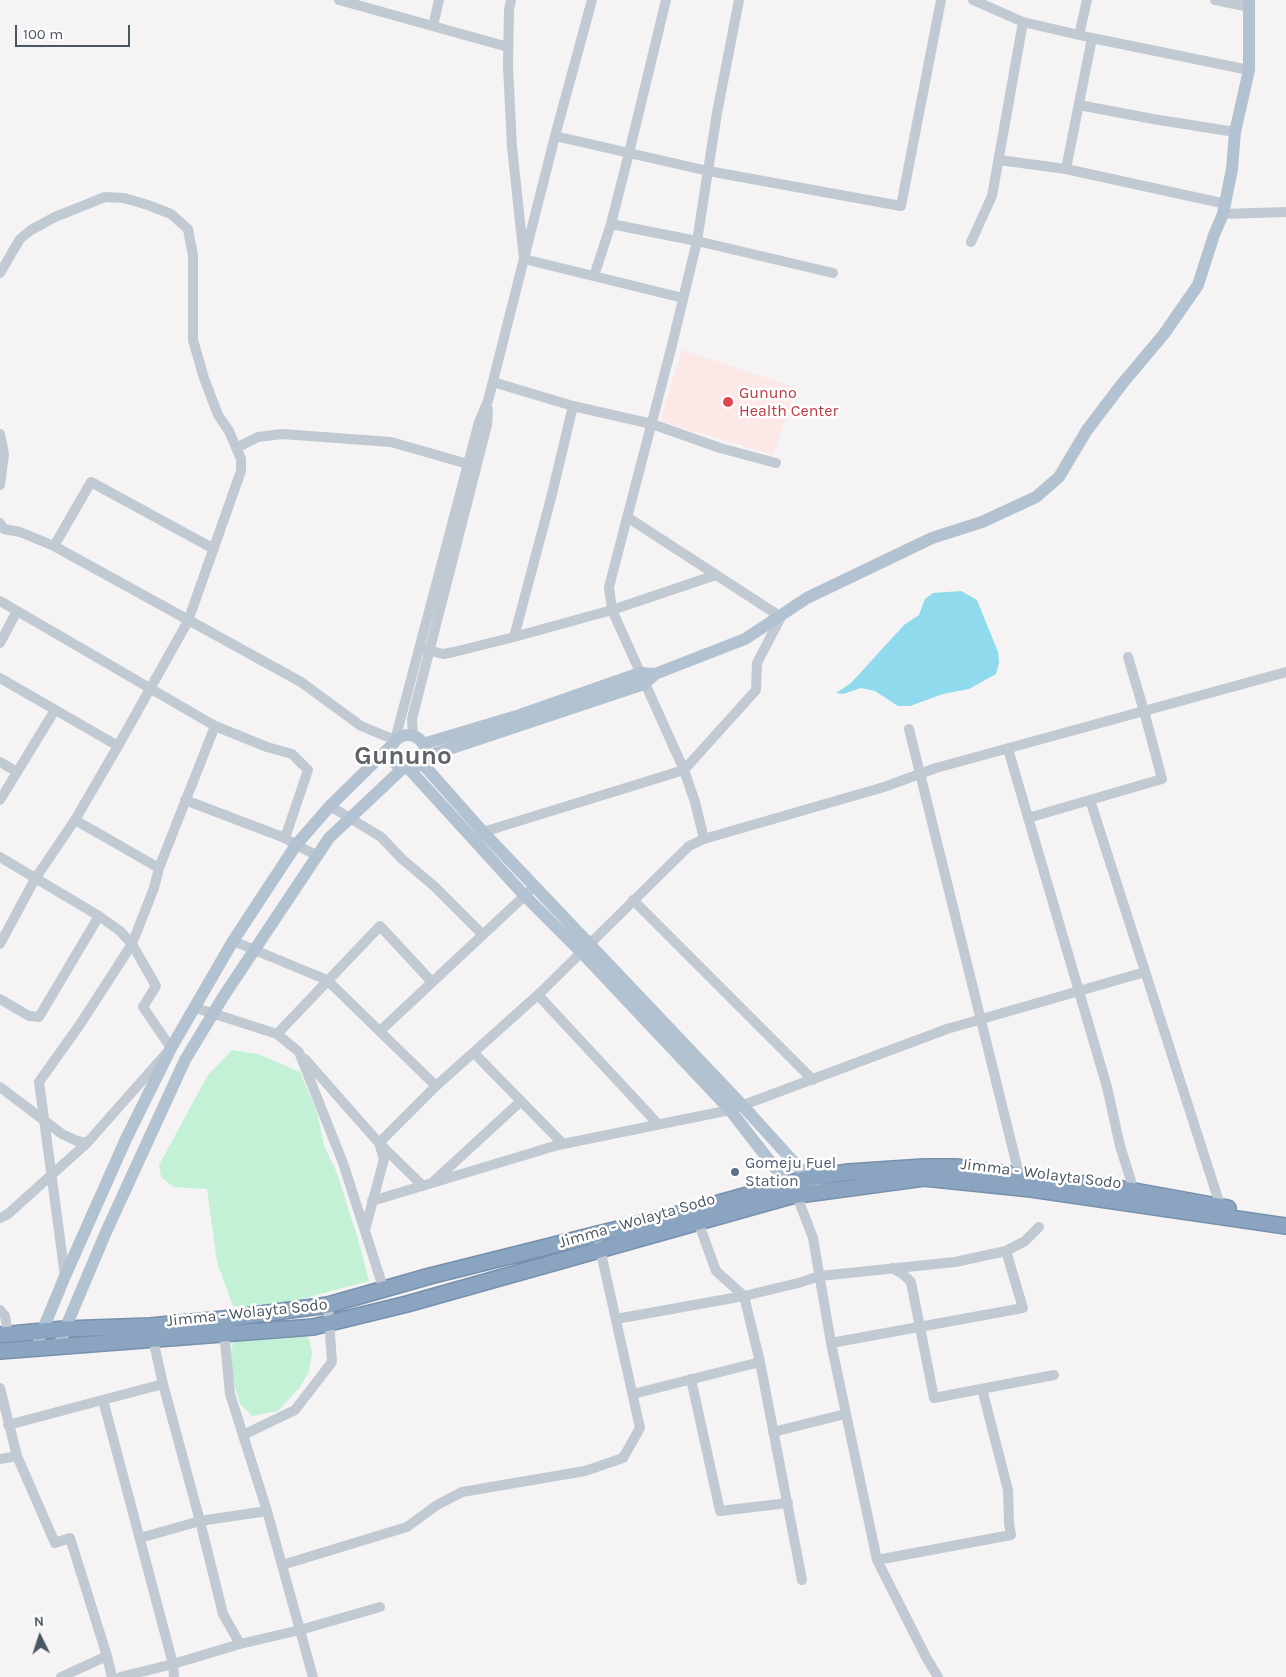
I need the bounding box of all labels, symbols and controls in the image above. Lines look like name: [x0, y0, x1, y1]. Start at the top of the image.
scale bar: [18, 15, 132, 47]
text: 100 m: [23, 25, 63, 43]
place label: Gununo Health Center: [739, 383, 838, 421]
marker: Gununo Health Center: [721, 395, 735, 409]
district label: Gununo: [354, 741, 452, 773]
place label: Gomeju Fuel Station: [745, 1153, 836, 1191]
street label: Jimma - Wolayta Sodo: [960, 1155, 1122, 1193]
marker: Gomeju Fuel Station: [729, 1166, 741, 1178]
street label: Jimma - Wolayta Sodo: [557, 1189, 717, 1253]
street label: Jimma - Wolayta Sodo: [166, 1295, 328, 1331]
north arrow: [15, 1612, 65, 1662]
text: N: [33, 1613, 45, 1630]

